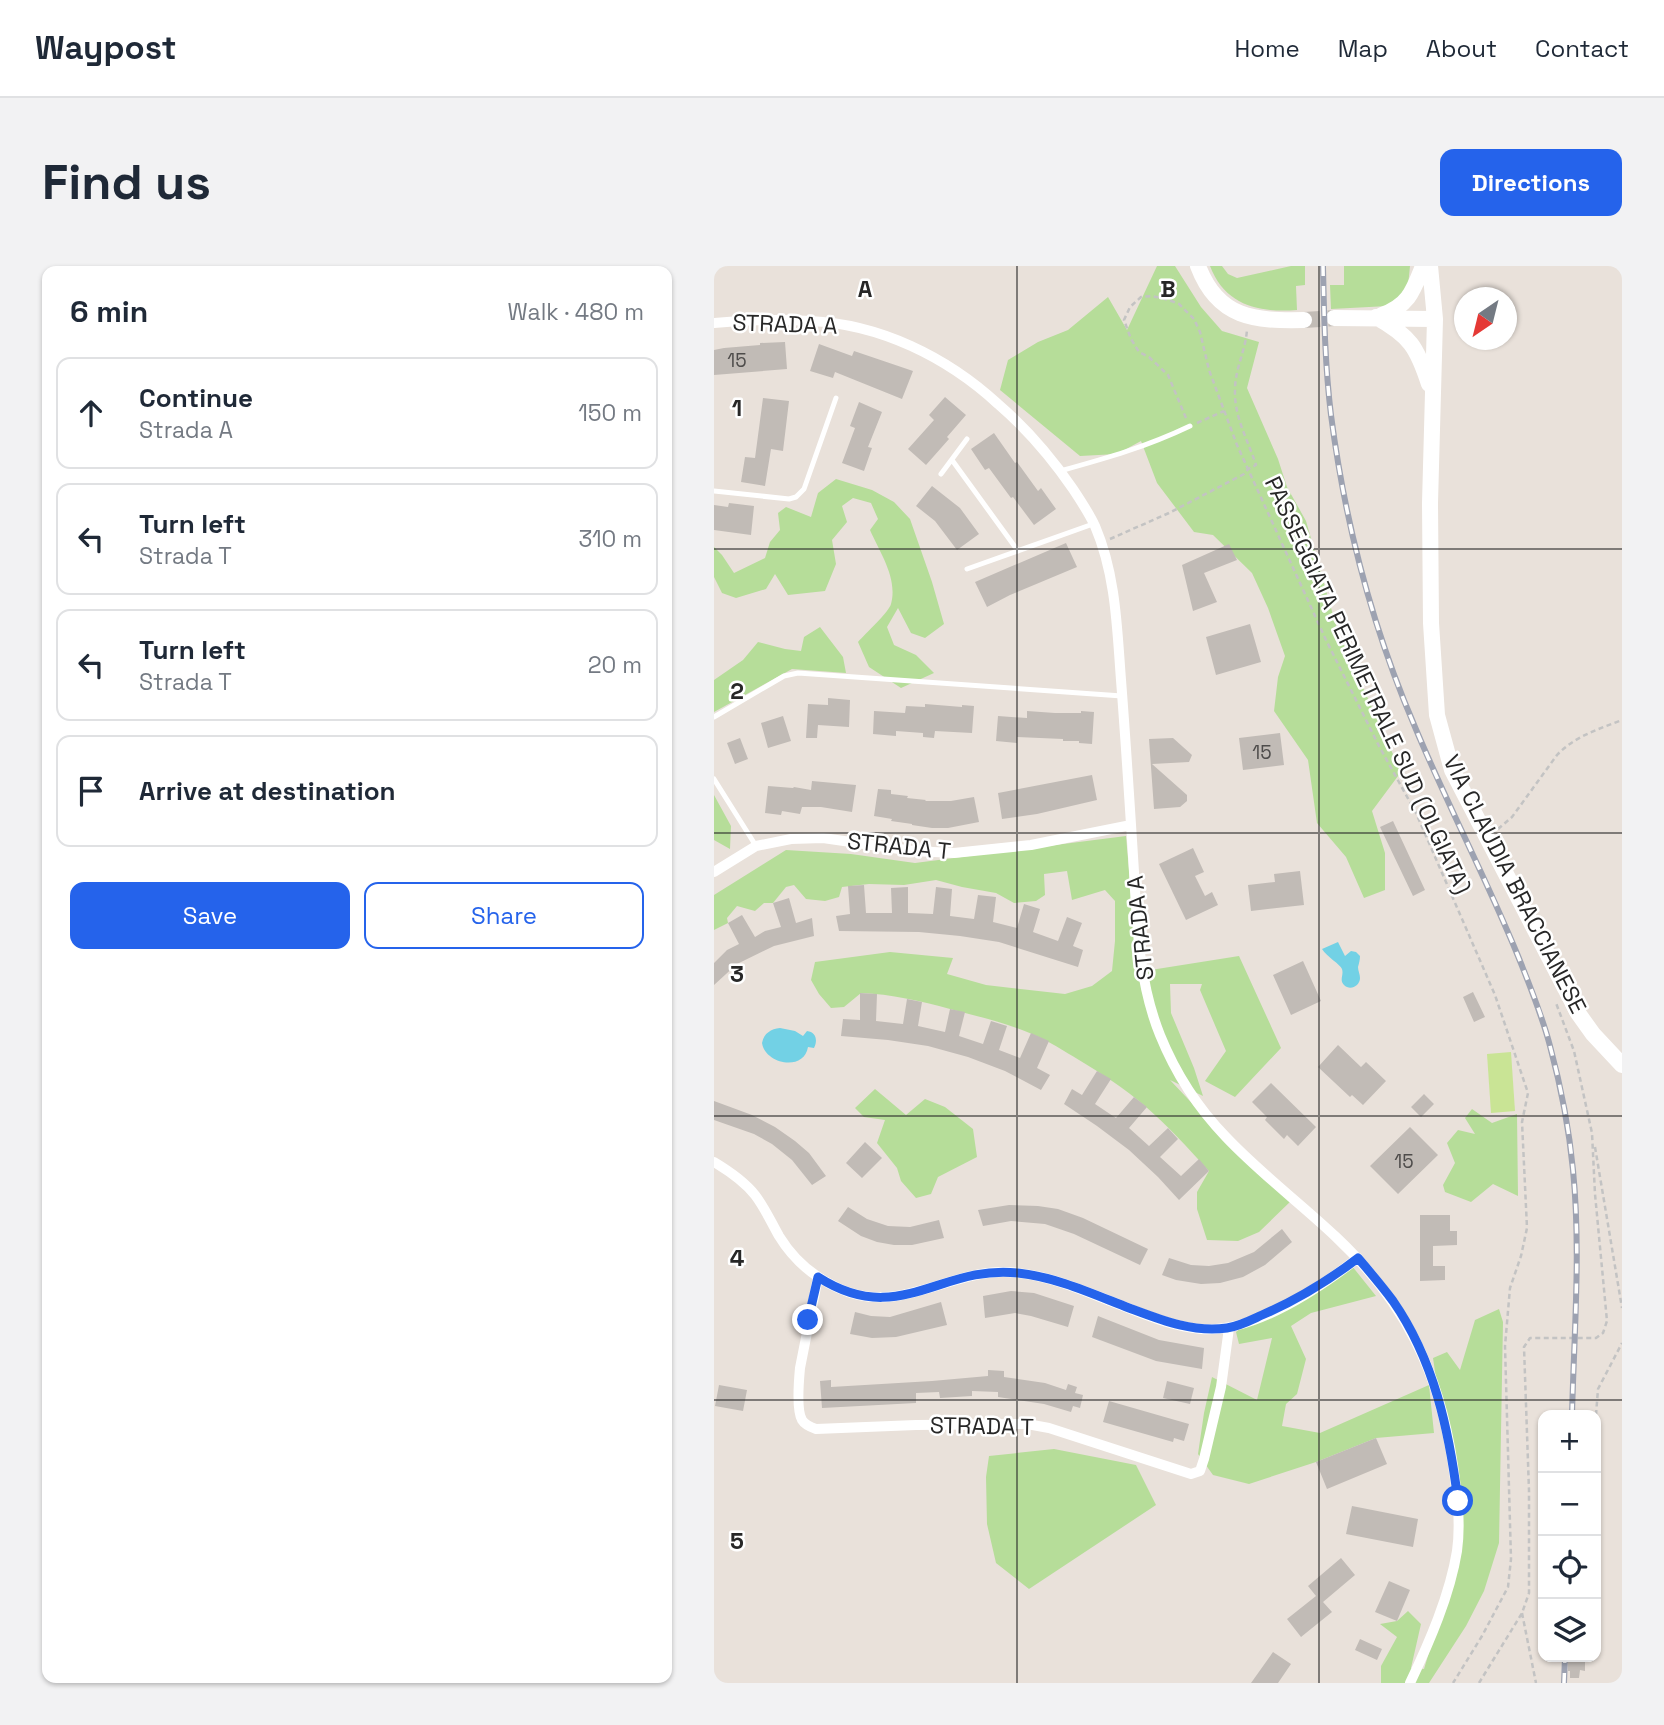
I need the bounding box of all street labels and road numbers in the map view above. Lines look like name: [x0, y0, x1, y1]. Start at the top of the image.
street label: STRADA A: [732, 307, 838, 341]
street label: PASSEGGIATA PERIMETRALE SUD (OLGIATA): [1258, 471, 1478, 899]
street label: VIA CLAUDIA BRACCIANESE: [1437, 750, 1593, 1018]
street label: STRADA T: [846, 826, 952, 866]
street label: STRADA A: [1120, 874, 1160, 982]
street label: STRADA T: [930, 1410, 1034, 1442]

